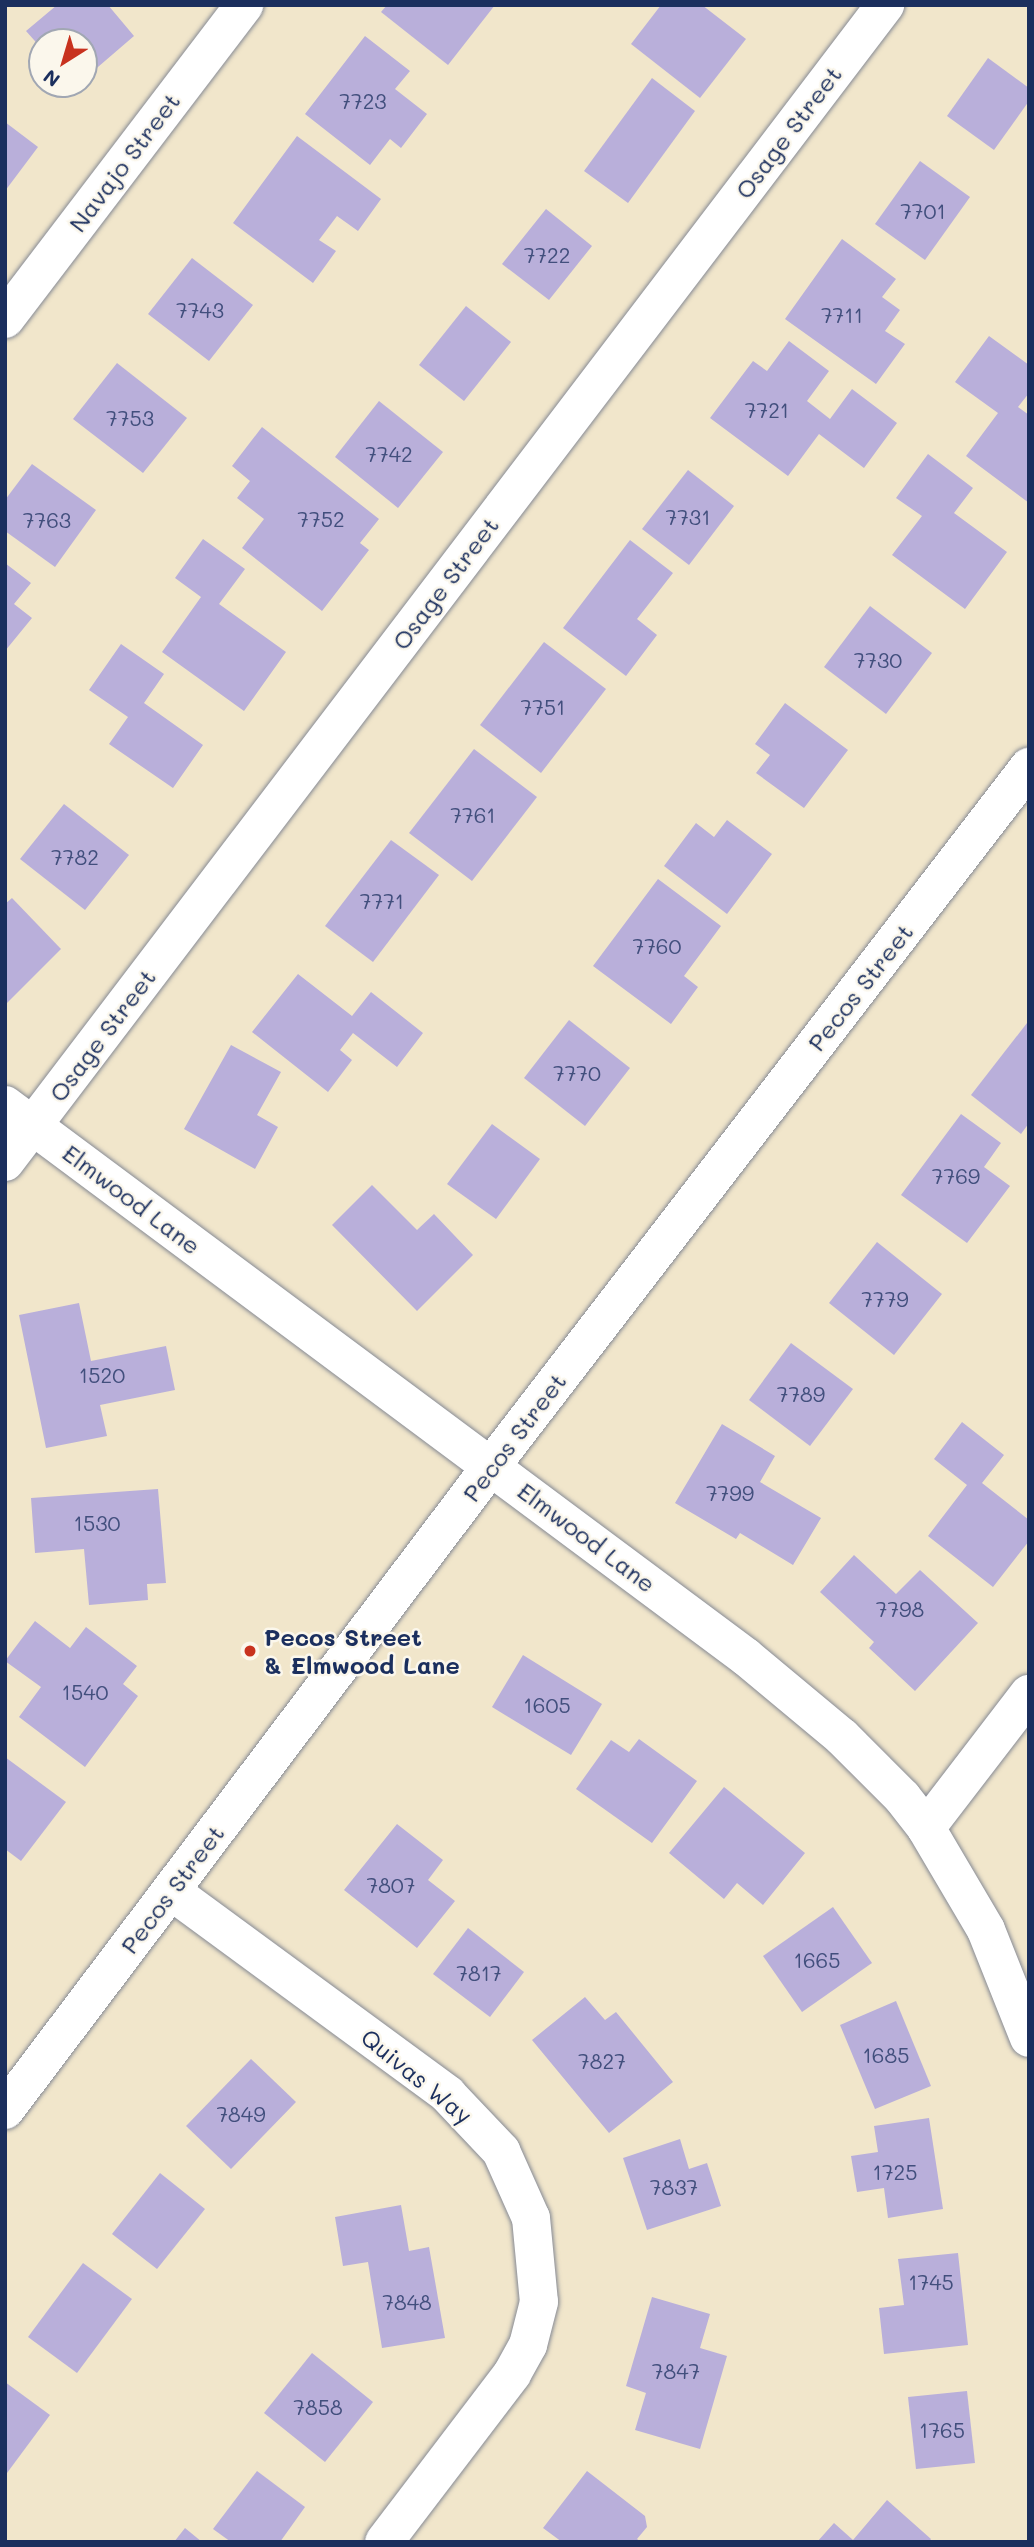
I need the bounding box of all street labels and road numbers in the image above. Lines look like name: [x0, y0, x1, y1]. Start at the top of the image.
street label: Osage Street: [729, 60, 847, 204]
street label: Navajo Street: [62, 87, 186, 237]
street label: Osage Street: [386, 511, 504, 655]
street label: Pecos Street: [801, 918, 919, 1056]
street label: Osage Street: [43, 963, 161, 1107]
street label: Elmwood Lane: [58, 1138, 206, 1260]
street label: Pecos Street: [456, 1367, 572, 1507]
street label: Elmwood Lane: [513, 1476, 661, 1598]
street label: Pecos Street: [114, 1819, 230, 1959]
street label: Quivas Way: [356, 2022, 478, 2130]

